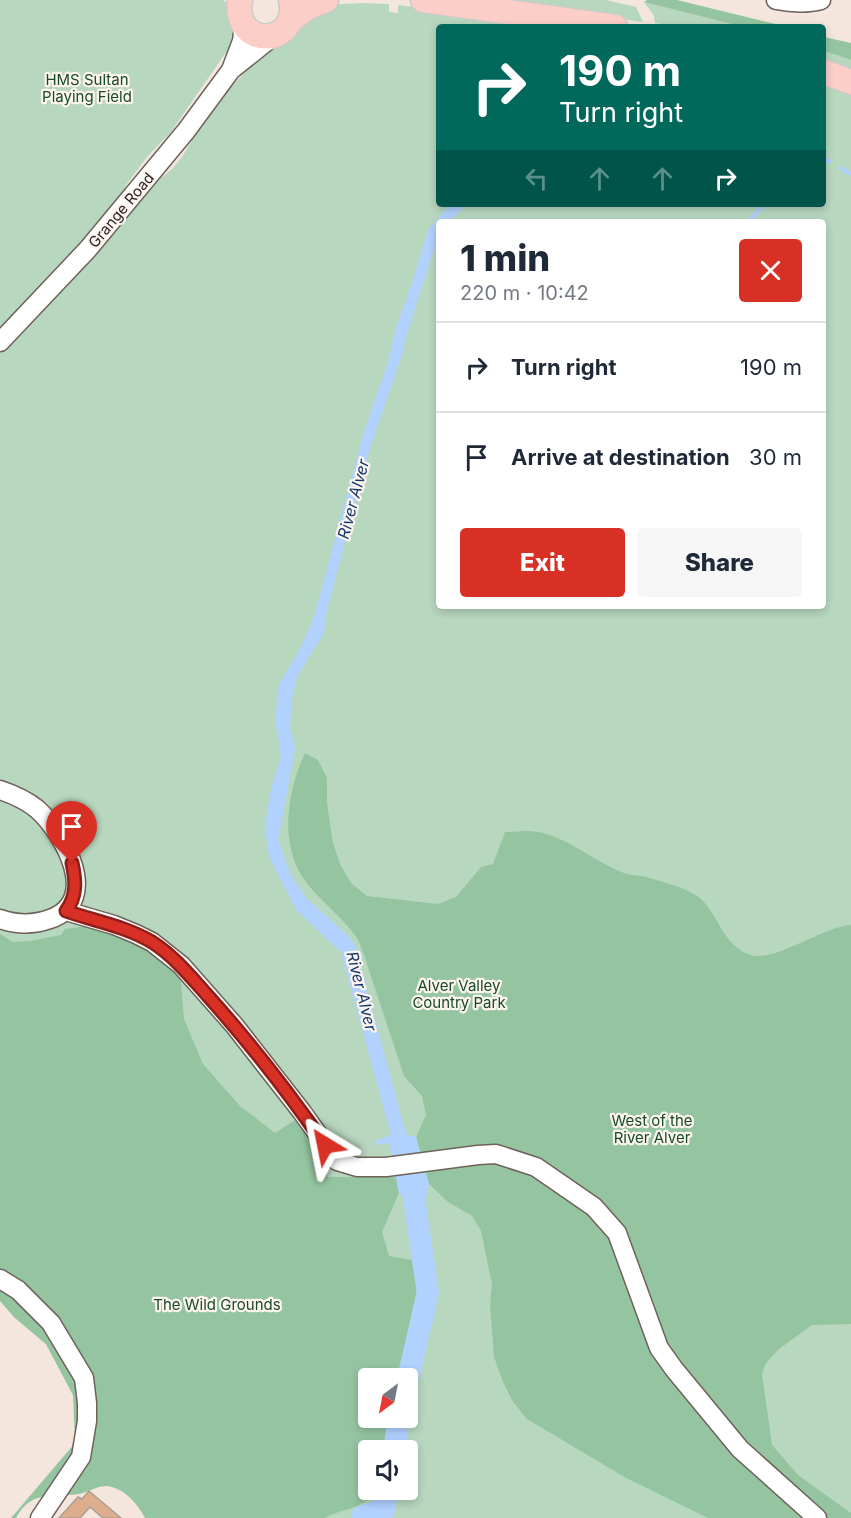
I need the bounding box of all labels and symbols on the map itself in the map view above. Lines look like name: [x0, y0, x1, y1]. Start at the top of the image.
park label: HMS Sultan Playing Field: [42, 70, 132, 106]
street label: Grange Road: [84, 168, 158, 252]
water label: River Alver: [333, 456, 373, 541]
pin: [46, 801, 97, 863]
water label: River Alver: [342, 949, 382, 1034]
park label: Alver Valley Country Park: [412, 976, 506, 1012]
park label: West of the River Alver: [611, 1111, 693, 1147]
position arrow: [293, 1113, 357, 1177]
park label: The Wild Grounds: [153, 1295, 281, 1314]
north arrow: [358, 1368, 418, 1428]

